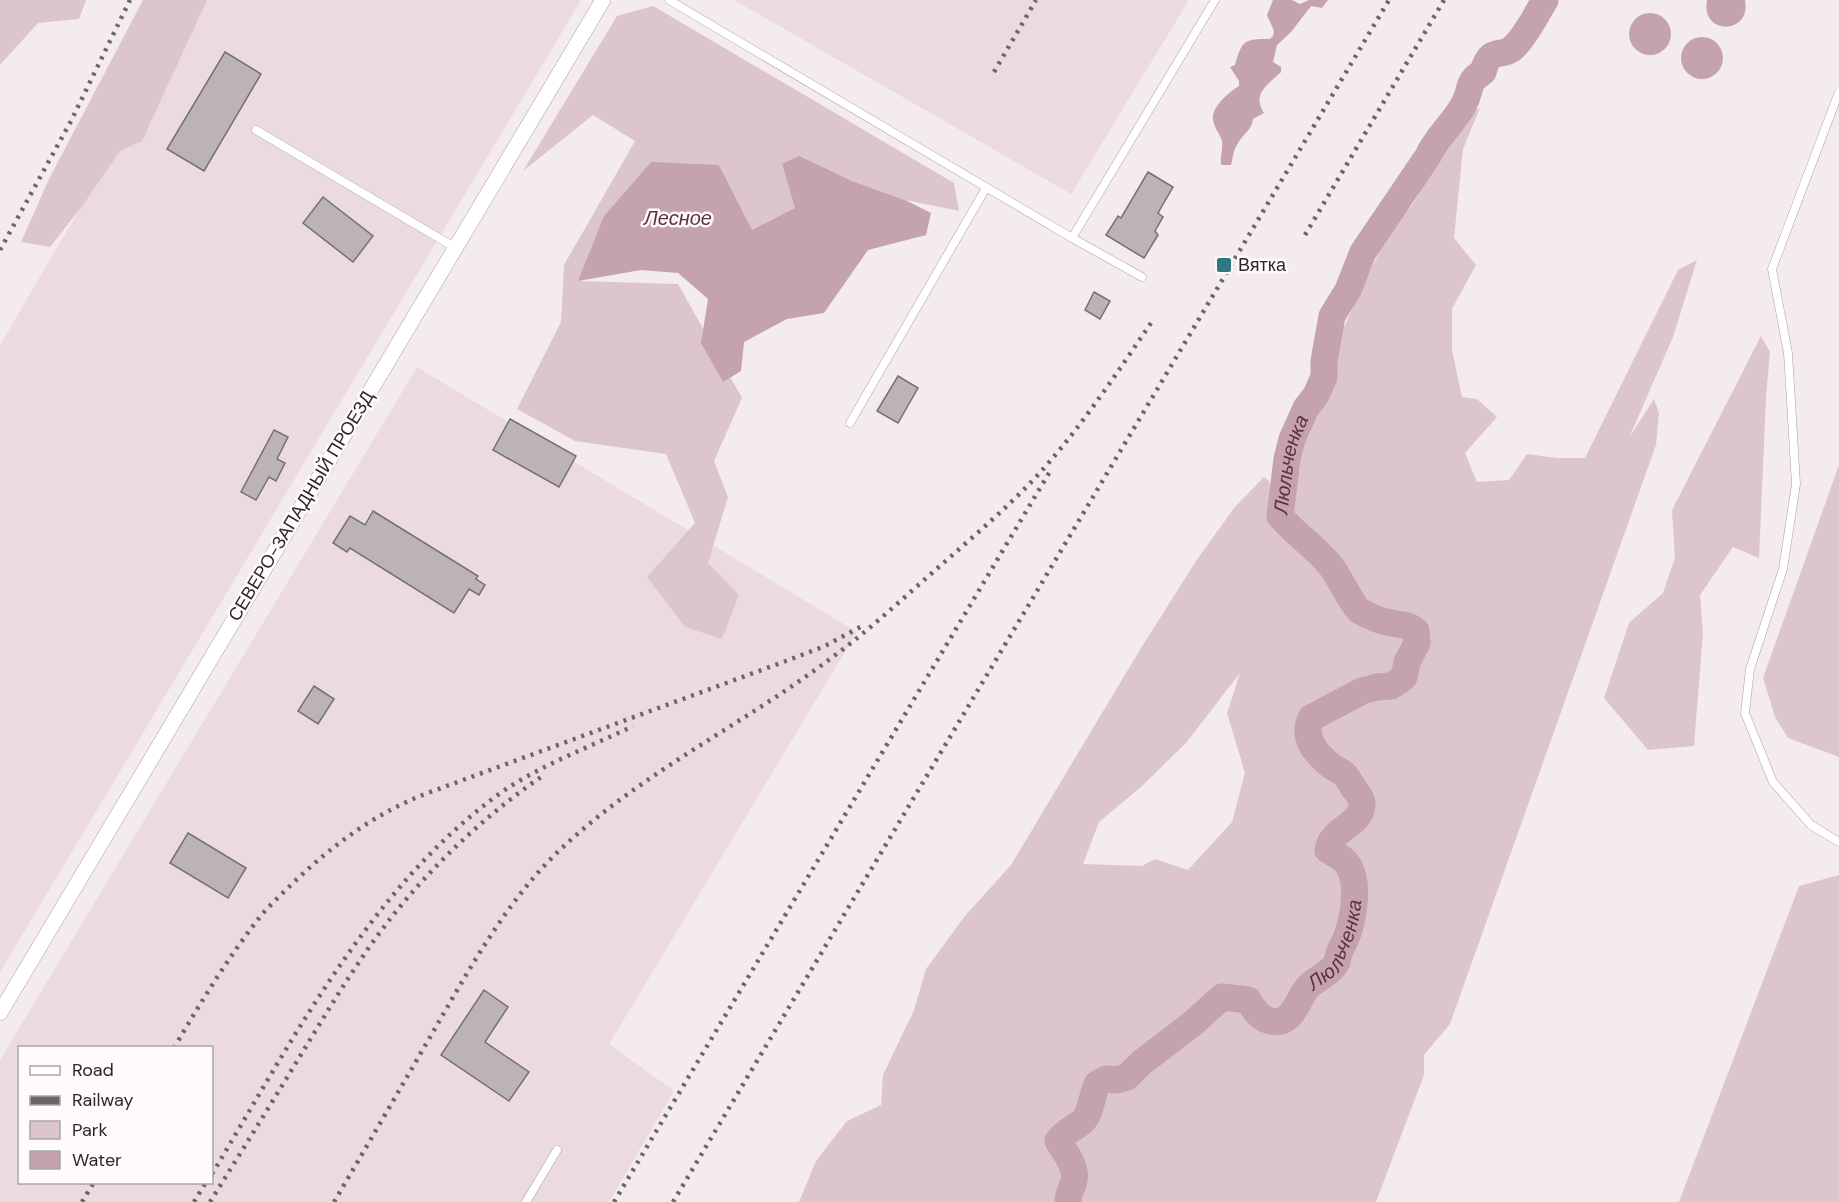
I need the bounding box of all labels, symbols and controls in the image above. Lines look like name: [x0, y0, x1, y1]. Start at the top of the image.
water label: Лесное: [642, 205, 712, 231]
place label: Вятка: [1238, 253, 1287, 277]
marker: Вятка: [1215, 256, 1233, 274]
street label: СЕВЕРО-ЗАПАДНЫЙ ПРОЕЗД: [223, 386, 379, 626]
water label: Люльченка: [1267, 410, 1314, 517]
water label: Люльченка: [1300, 898, 1367, 997]
legend: [18, 1046, 213, 1184]
text: Road: [72, 1058, 114, 1082]
text: Railway: [72, 1088, 134, 1112]
text: Park: [72, 1118, 108, 1142]
text: Water: [72, 1148, 122, 1172]

